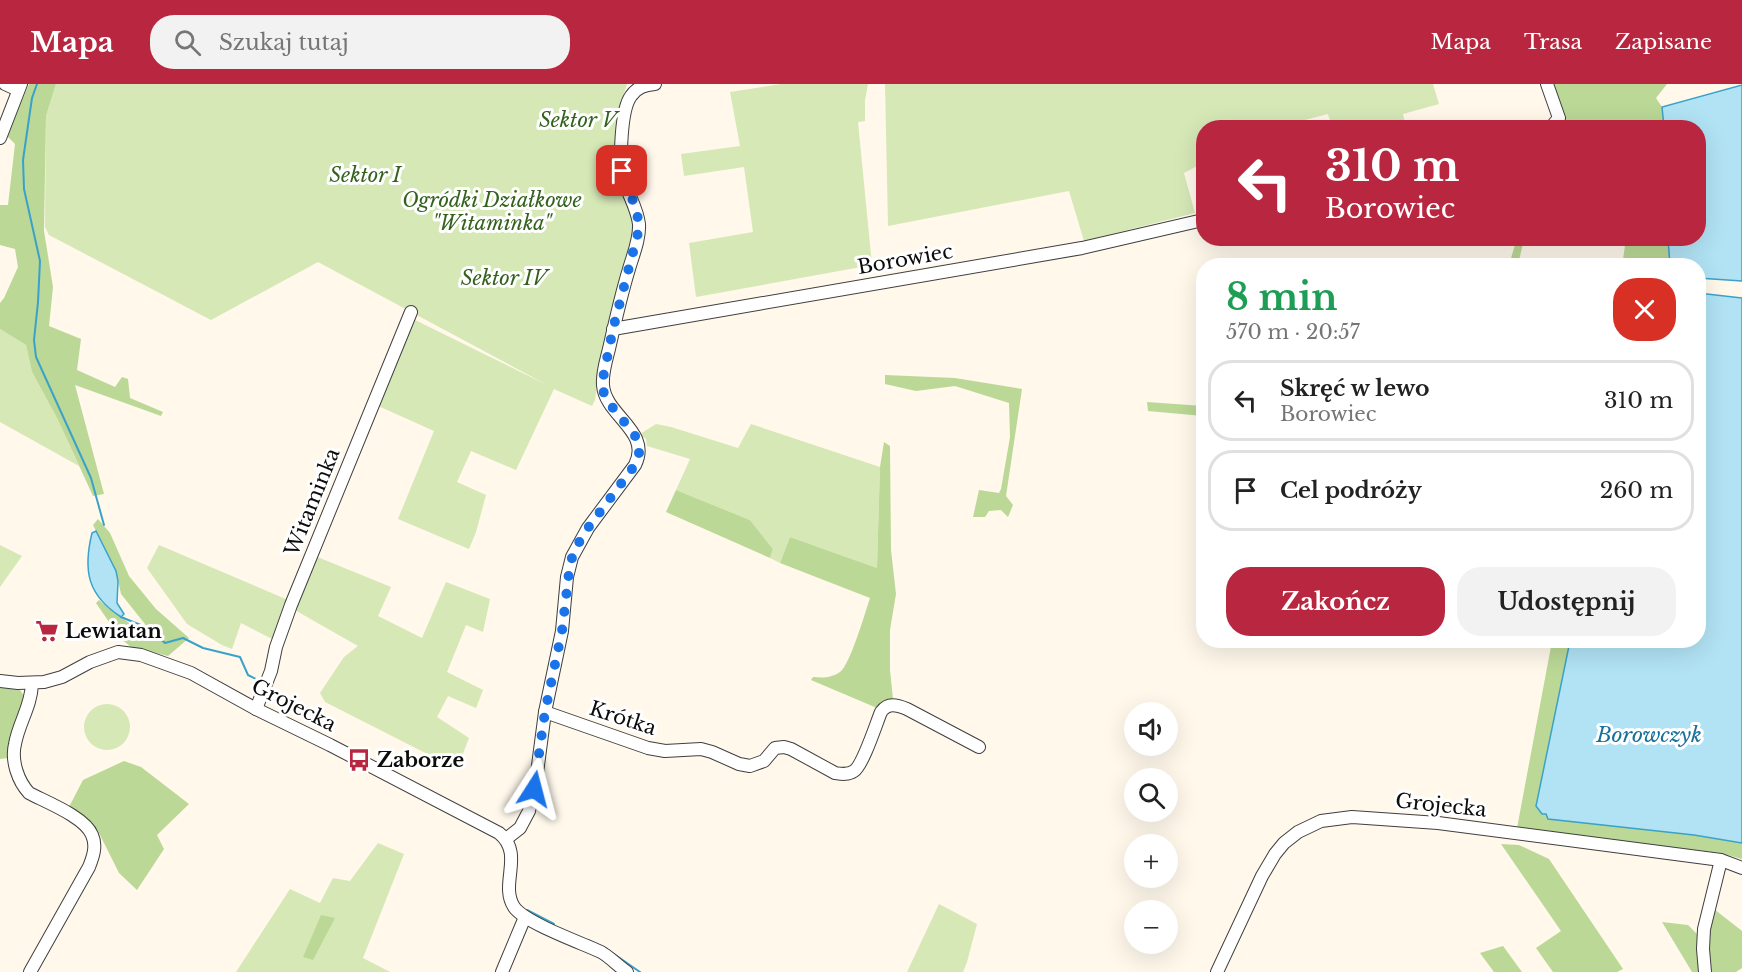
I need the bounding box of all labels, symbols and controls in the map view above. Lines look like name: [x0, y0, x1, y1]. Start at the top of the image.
search box: [150, 15, 570, 69]
text: Mapa: [30, 25, 114, 60]
icon: search: [171, 26, 204, 59]
text: Szukaj tutaj: [219, 29, 349, 56]
text: Mapa: [1431, 29, 1491, 55]
text: Trasa: [1524, 29, 1582, 55]
text: Zapisane: [1615, 29, 1712, 55]
park label: Sektor V: [539, 108, 620, 132]
text: 310 m: [1325, 140, 1459, 192]
icon: left: [1226, 144, 1304, 222]
pin: [596, 145, 647, 196]
icon: arrive: [605, 154, 638, 187]
park label: Sektor I: [329, 163, 402, 187]
park label: Ogródki Działkowe "Witaminka": [402, 188, 582, 235]
text: Borowiec: [1325, 192, 1455, 225]
street label: Borowiec: [855, 239, 955, 279]
park label: Sektor IV: [461, 266, 550, 290]
text: 8 min: [1226, 275, 1337, 320]
button: close: [1613, 278, 1676, 341]
text: 570 m · 20:57: [1226, 320, 1360, 344]
text: Skręć w lewo: [1280, 375, 1429, 402]
icon: left: [1229, 384, 1262, 417]
text: 310 m: [1604, 387, 1673, 414]
text: Borowiec: [1280, 402, 1376, 426]
street label: Witaminka: [279, 444, 345, 560]
icon: arrive: [1229, 474, 1262, 507]
text: Cel podróży: [1280, 477, 1422, 504]
text: 260 m: [1600, 477, 1673, 504]
button: Zakończ: [1226, 567, 1445, 636]
button: Udostępnij: [1457, 567, 1676, 636]
supermarket icon: Lewiatan: [34, 618, 60, 644]
place label: Lewiatan: [65, 619, 162, 643]
street label: Grojecka: [248, 674, 341, 737]
street label: Krótka: [587, 696, 660, 740]
map controls: [1124, 702, 1178, 954]
button: sound: [1124, 702, 1178, 756]
water label: Borowczyk: [1595, 722, 1702, 748]
bus stop icon: Zaborze: [346, 747, 372, 773]
place label: Zaborze: [377, 748, 464, 772]
position arrow: [502, 757, 566, 821]
button: search: [1124, 768, 1178, 822]
street label: Grojecka: [1394, 788, 1489, 822]
button: +: [1124, 834, 1178, 888]
button: −: [1124, 900, 1178, 954]

